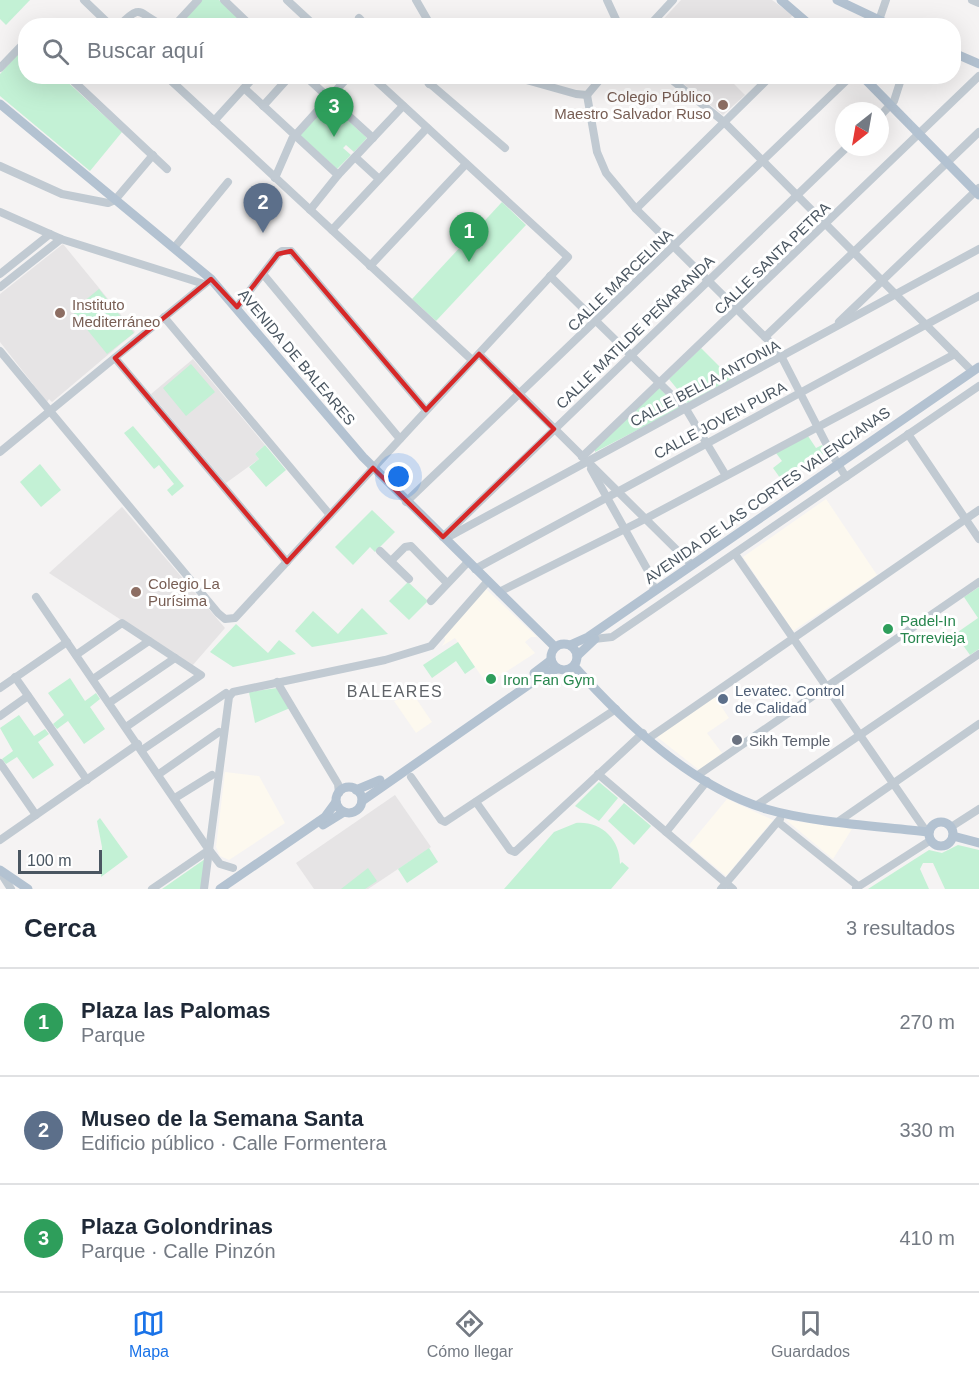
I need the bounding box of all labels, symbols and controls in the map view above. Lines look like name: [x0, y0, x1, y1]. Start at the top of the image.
search box: [18, 18, 961, 84]
icon: search: [39, 35, 72, 68]
text: Buscar aquí: [87, 38, 204, 63]
pin: 3: [314, 88, 354, 137]
place label: Colegio Público Maestro Salvador Ruso: [554, 88, 711, 122]
marker: Colegio Público Maestro Salvador Ruso: [716, 98, 730, 112]
north arrow: [835, 102, 889, 156]
pin: 2: [244, 184, 282, 233]
street label: CALLE SANTA PETRA: [711, 198, 833, 318]
pin: 1: [450, 212, 488, 262]
street label: CALLE MARCELINA: [564, 226, 676, 334]
street label: CALLE MATILDE PEÑARANDA: [552, 252, 718, 412]
street label: AVENIDA DE BALEARES: [235, 286, 359, 428]
place label: Instituto Mediterráneo: [72, 296, 160, 330]
marker: Instituto Mediterráneo: [53, 306, 67, 320]
street label: CALLE BELLA ANTONIA: [627, 336, 783, 430]
street label: CALLE JOVEN PURA: [651, 378, 789, 462]
street label: AVENIDA DE LAS CORTES VALENCIANAS: [641, 403, 893, 587]
your location: [384, 462, 413, 491]
place label: Colegio La Purísima: [148, 575, 220, 609]
marker: Colegio La Purísima: [129, 585, 143, 599]
place label: Padel-In Torrevieja: [900, 612, 966, 646]
marker: Padel-In Torrevieja: [881, 622, 895, 636]
place label: Iron Fan Gym: [503, 671, 595, 688]
marker: Iron Fan Gym: [484, 672, 498, 686]
place label: Levatec. Control de Calidad: [735, 682, 844, 716]
district label: BALEARES: [347, 683, 443, 700]
marker: Levatec. Control de Calidad: [716, 692, 730, 706]
place label: Sikh Temple: [749, 732, 830, 749]
marker: Sikh Temple: [730, 733, 744, 747]
scale bar: [18, 847, 102, 874]
text: 100 m: [27, 852, 71, 869]
text: Cerca: [24, 913, 96, 943]
text: 3 resultados: [846, 917, 955, 939]
text: Plaza las Palomas: [81, 998, 271, 1023]
text: 1: [38, 1011, 49, 1033]
text: 270 m: [899, 1011, 955, 1033]
text: Parque: [81, 1024, 146, 1046]
text: Museo de la Semana Santa: [81, 1106, 363, 1131]
text: 2: [38, 1119, 49, 1141]
text: 330 m: [899, 1119, 955, 1141]
text: Edificio público · Calle Formentera: [81, 1132, 387, 1154]
text: Plaza Golondrinas: [81, 1214, 273, 1239]
text: 3: [38, 1227, 49, 1249]
text: 410 m: [899, 1227, 955, 1249]
text: Parque · Calle Pinzón: [81, 1240, 276, 1262]
tab: Mapa: [129, 1307, 169, 1361]
tab: Cómo llegar: [427, 1307, 513, 1361]
tab: Guardados: [771, 1307, 850, 1361]

